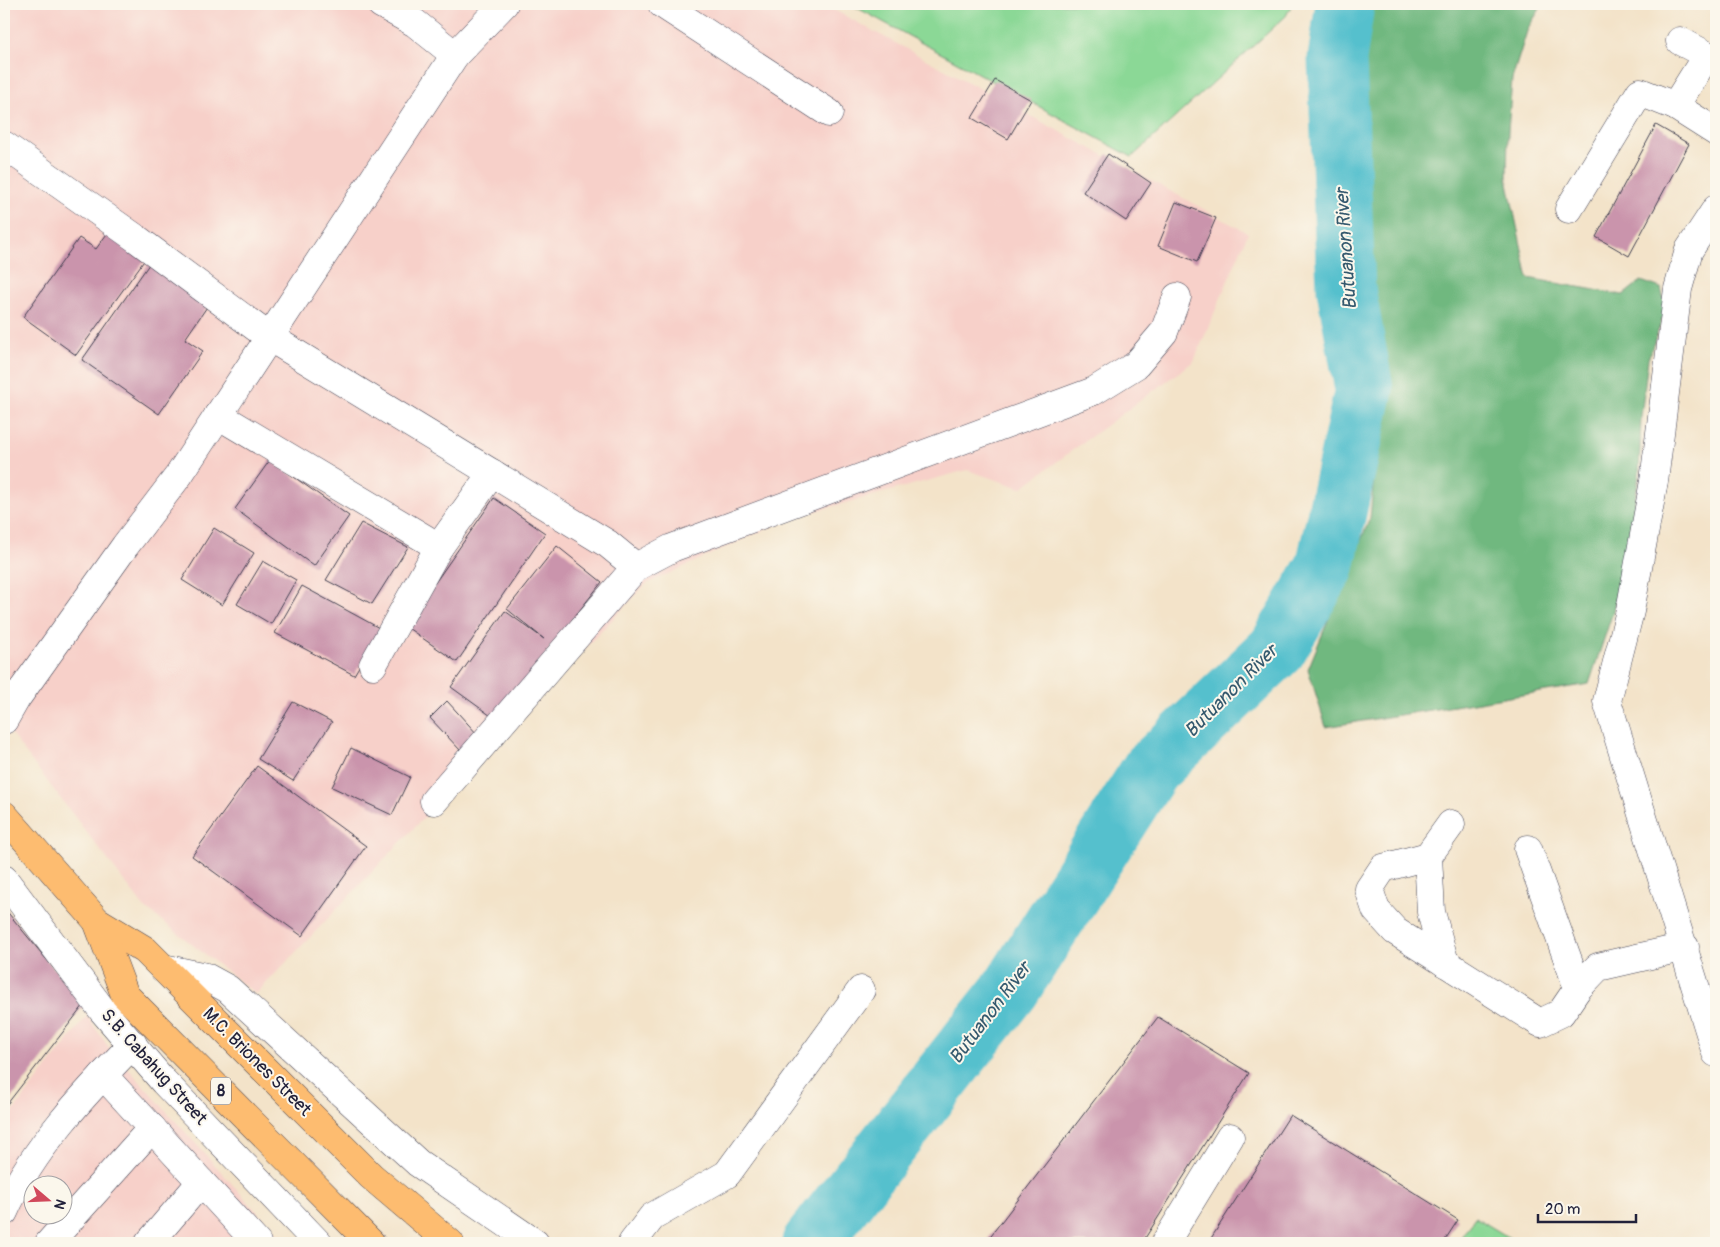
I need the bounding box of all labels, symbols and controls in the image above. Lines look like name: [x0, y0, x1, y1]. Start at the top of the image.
water label: Butuanon River: [1330, 185, 1362, 310]
water label: Butuanon River: [1180, 638, 1284, 742]
water label: Butuanon River: [944, 956, 1037, 1069]
street label: M.C. Briones Street: [198, 1003, 317, 1122]
street label: S.B. Cabahug Street: [96, 1004, 213, 1130]
road number: 8: [211, 1078, 231, 1104]
north arrow: [22, 1174, 72, 1224]
scale bar: [1538, 1192, 1635, 1224]
text: N: [50, 1197, 69, 1211]
text: 20 m: [1545, 1200, 1580, 1219]

